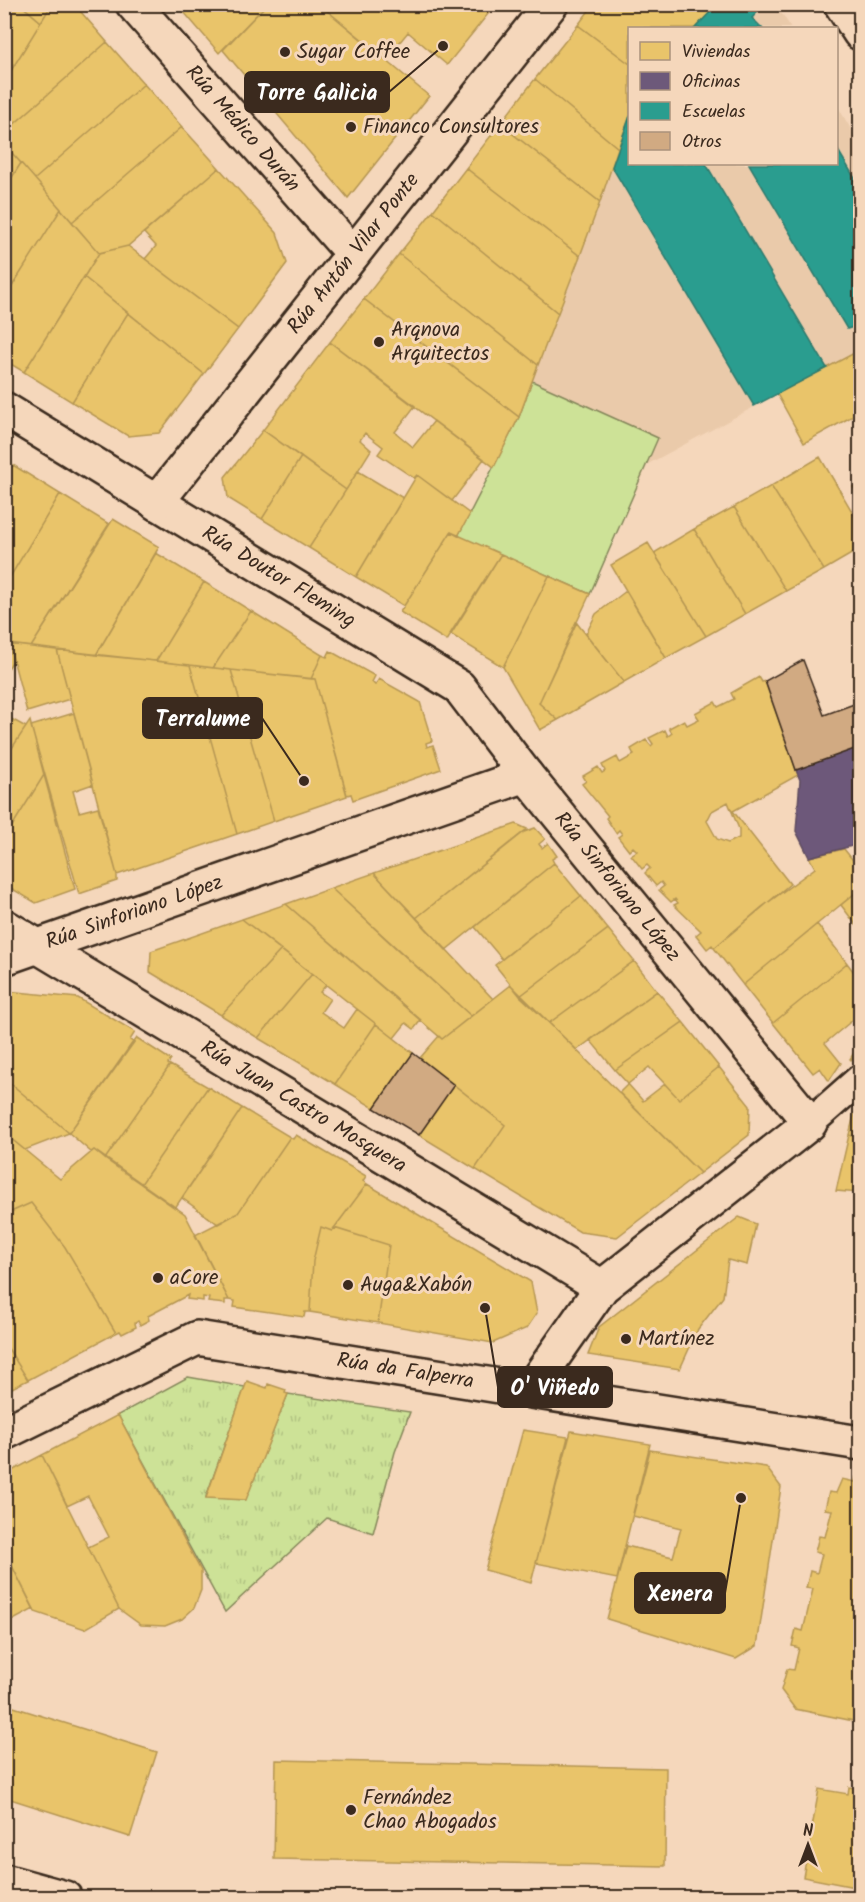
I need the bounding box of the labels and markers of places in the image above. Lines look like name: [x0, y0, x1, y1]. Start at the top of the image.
place label: Sugar Coffee: [297, 36, 411, 69]
marker: Sugar Coffee: [278, 45, 292, 59]
callout: Torre Galicia: [245, 72, 389, 112]
place label: Financo Consultores: [363, 111, 539, 144]
marker: Financo Consultores: [344, 120, 358, 134]
place label: Arqnova Arquitectos: [391, 314, 489, 371]
marker: Arqnova Arquitectos: [372, 335, 386, 349]
callout: Terralume: [143, 698, 262, 738]
place label: aCore: [170, 1262, 219, 1295]
place label: Auga&Xabón: [360, 1269, 472, 1302]
marker: aCore: [151, 1271, 165, 1285]
marker: Auga&Xabón: [341, 1278, 355, 1292]
place label: Martínez: [638, 1323, 714, 1356]
marker: Martínez: [619, 1332, 633, 1346]
callout: O' Viñedo: [498, 1367, 612, 1407]
callout: Xenera: [635, 1573, 725, 1613]
place label: Fernández Chao Abogados: [363, 1782, 497, 1839]
marker: Fernández Chao Abogados: [344, 1803, 358, 1817]

